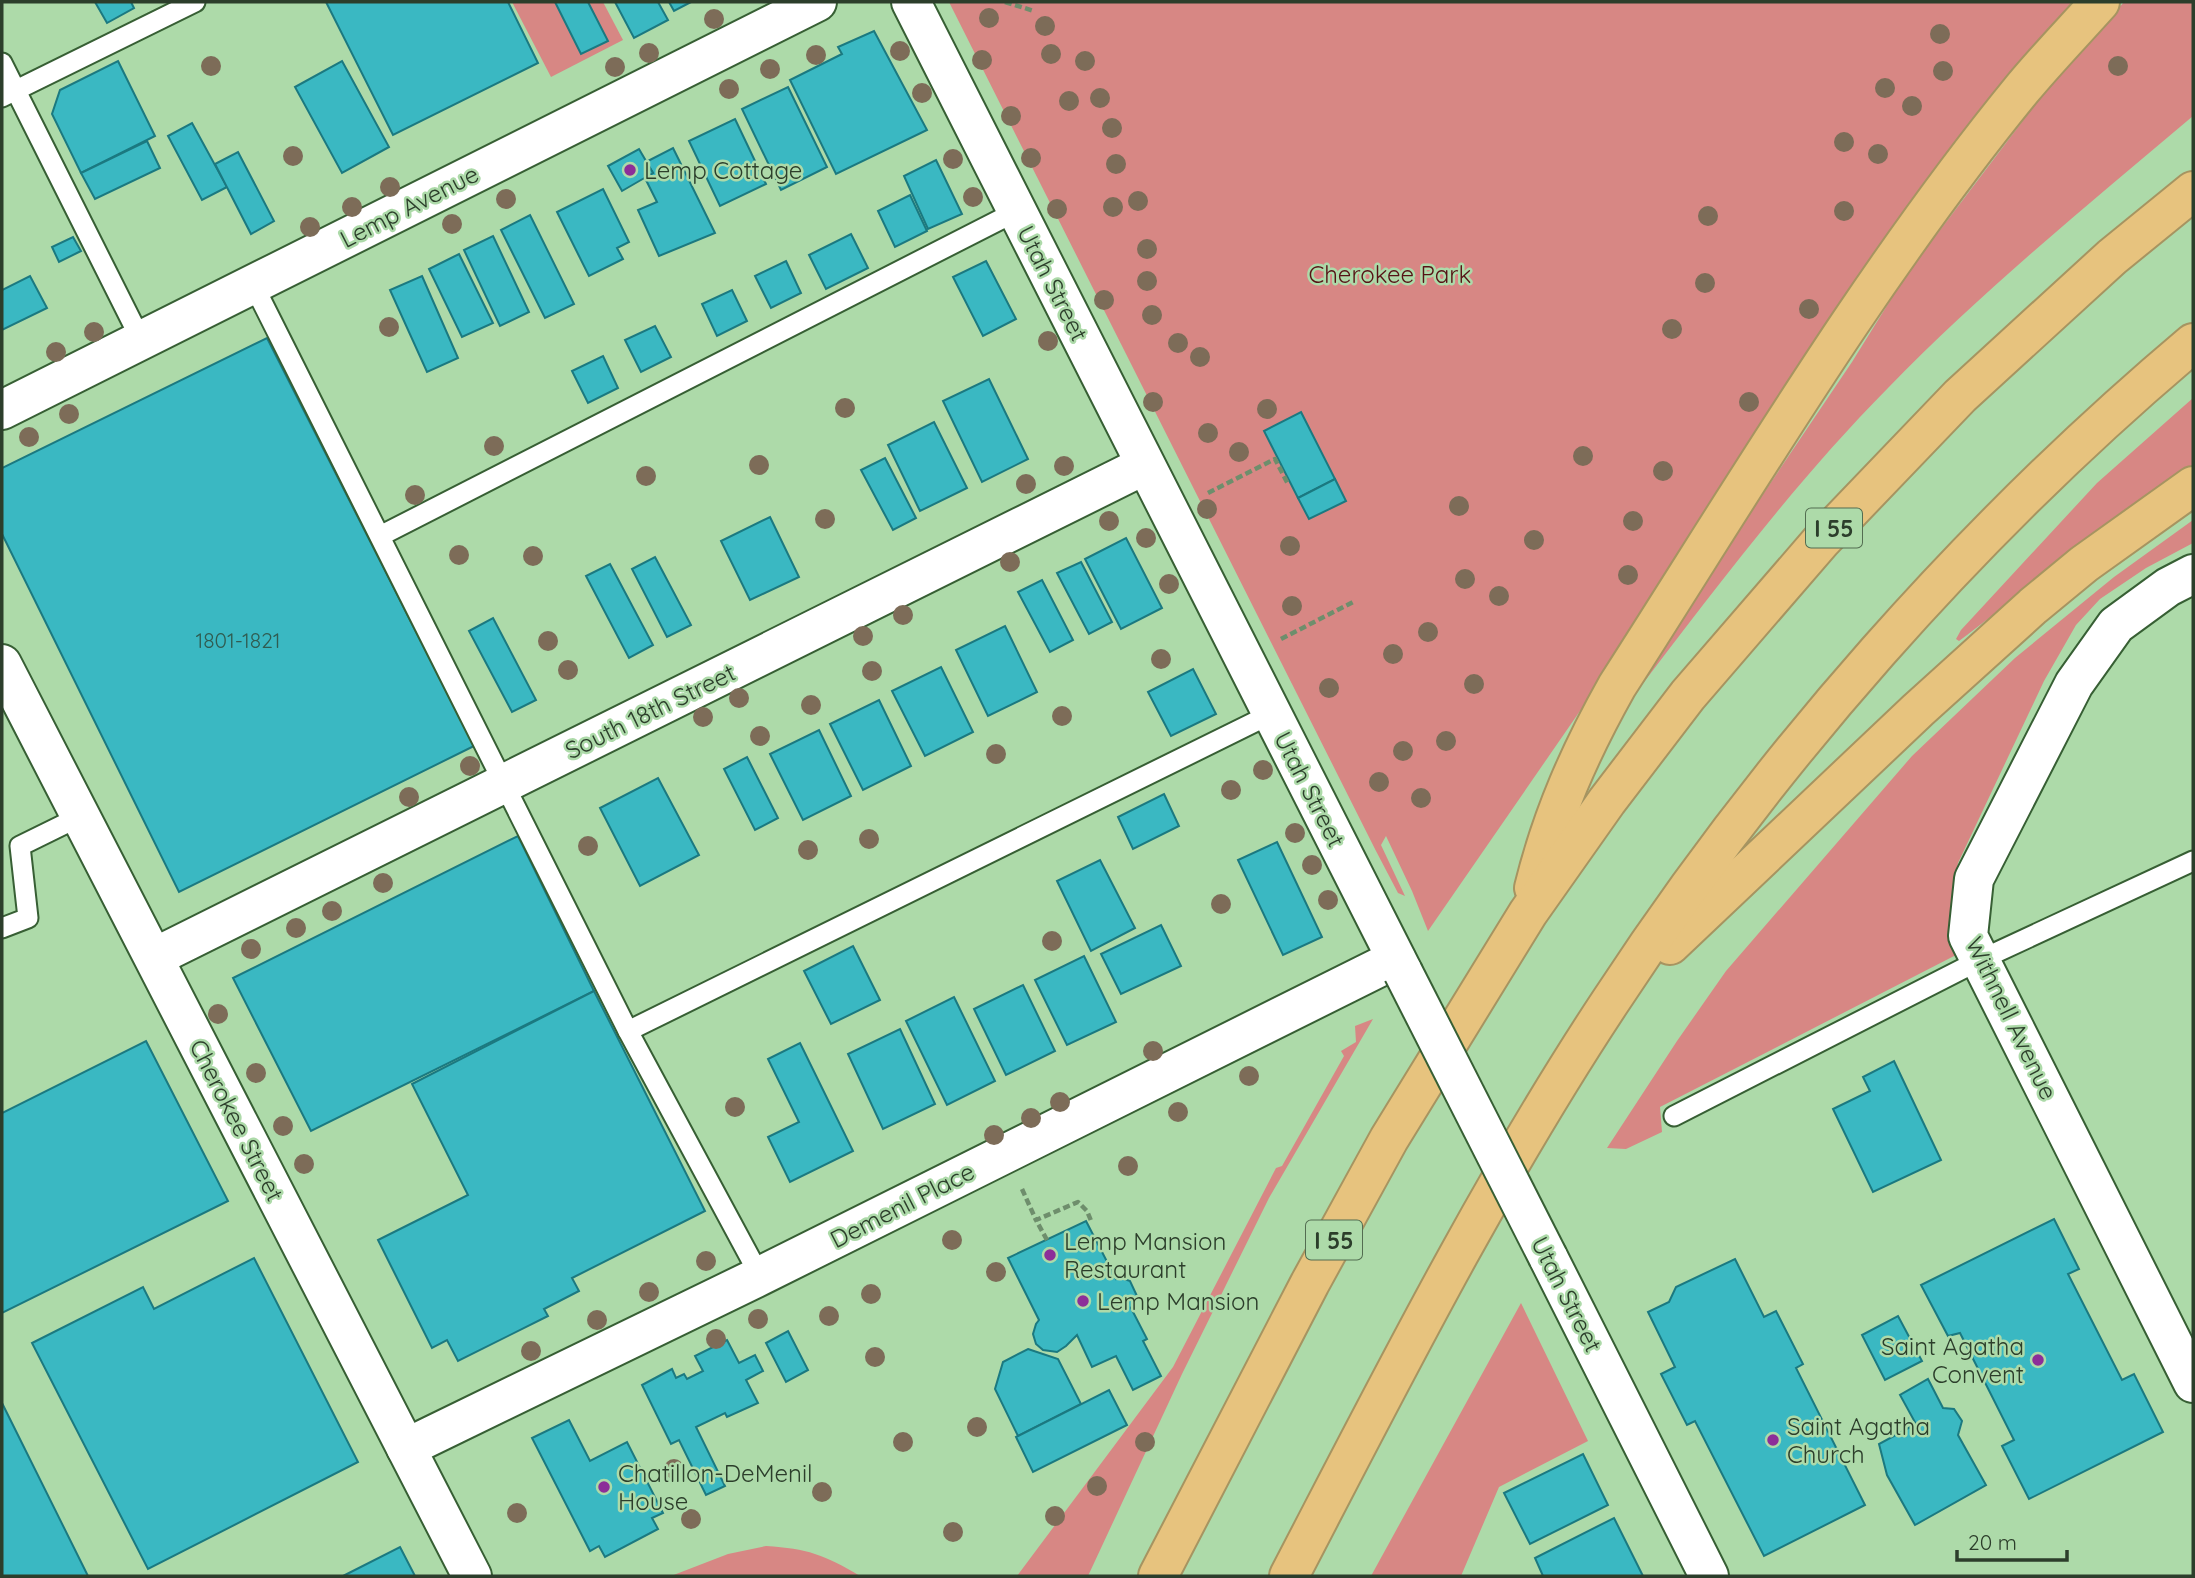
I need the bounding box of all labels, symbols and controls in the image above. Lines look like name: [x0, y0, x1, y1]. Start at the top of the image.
place label: Lemp Cottage: [644, 155, 802, 185]
street label: Lemp Avenue: [335, 158, 483, 254]
marker: Lemp Cottage: [622, 162, 638, 178]
street label: Utah Street: [1011, 220, 1095, 346]
park label: Cherokee Park: [1309, 259, 1471, 289]
road number: I 55: [1806, 508, 1862, 548]
house number: 1801-1821: [195, 627, 281, 653]
street label: South 18th Street: [560, 657, 740, 765]
street label: Utah Street: [1268, 726, 1352, 852]
street label: Withnell Avenue: [1960, 932, 2064, 1104]
street label: Cherokee Street: [183, 1034, 291, 1206]
street label: Demenil Place: [825, 1156, 979, 1254]
road number: I 55: [1306, 1220, 1362, 1260]
place label: Lemp Mansion Restaurant: [1064, 1226, 1226, 1284]
street label: Utah Street: [1525, 1231, 1609, 1357]
marker: Lemp Mansion Restaurant: [1042, 1247, 1058, 1263]
place label: Lemp Mansion: [1097, 1286, 1259, 1316]
marker: Lemp Mansion: [1075, 1293, 1091, 1309]
place label: Saint Agatha Convent: [1881, 1331, 2024, 1389]
marker: Saint Agatha Convent: [2030, 1352, 2046, 1368]
place label: Saint Agatha Church: [1787, 1411, 1930, 1469]
marker: Saint Agatha Church: [1765, 1432, 1781, 1448]
place label: Chatillon-DeMenil House: [618, 1458, 813, 1516]
marker: Chatillon-DeMenil House: [596, 1479, 612, 1495]
scale bar: [1957, 1518, 2067, 1562]
text: 20 m: [1968, 1529, 2017, 1555]

